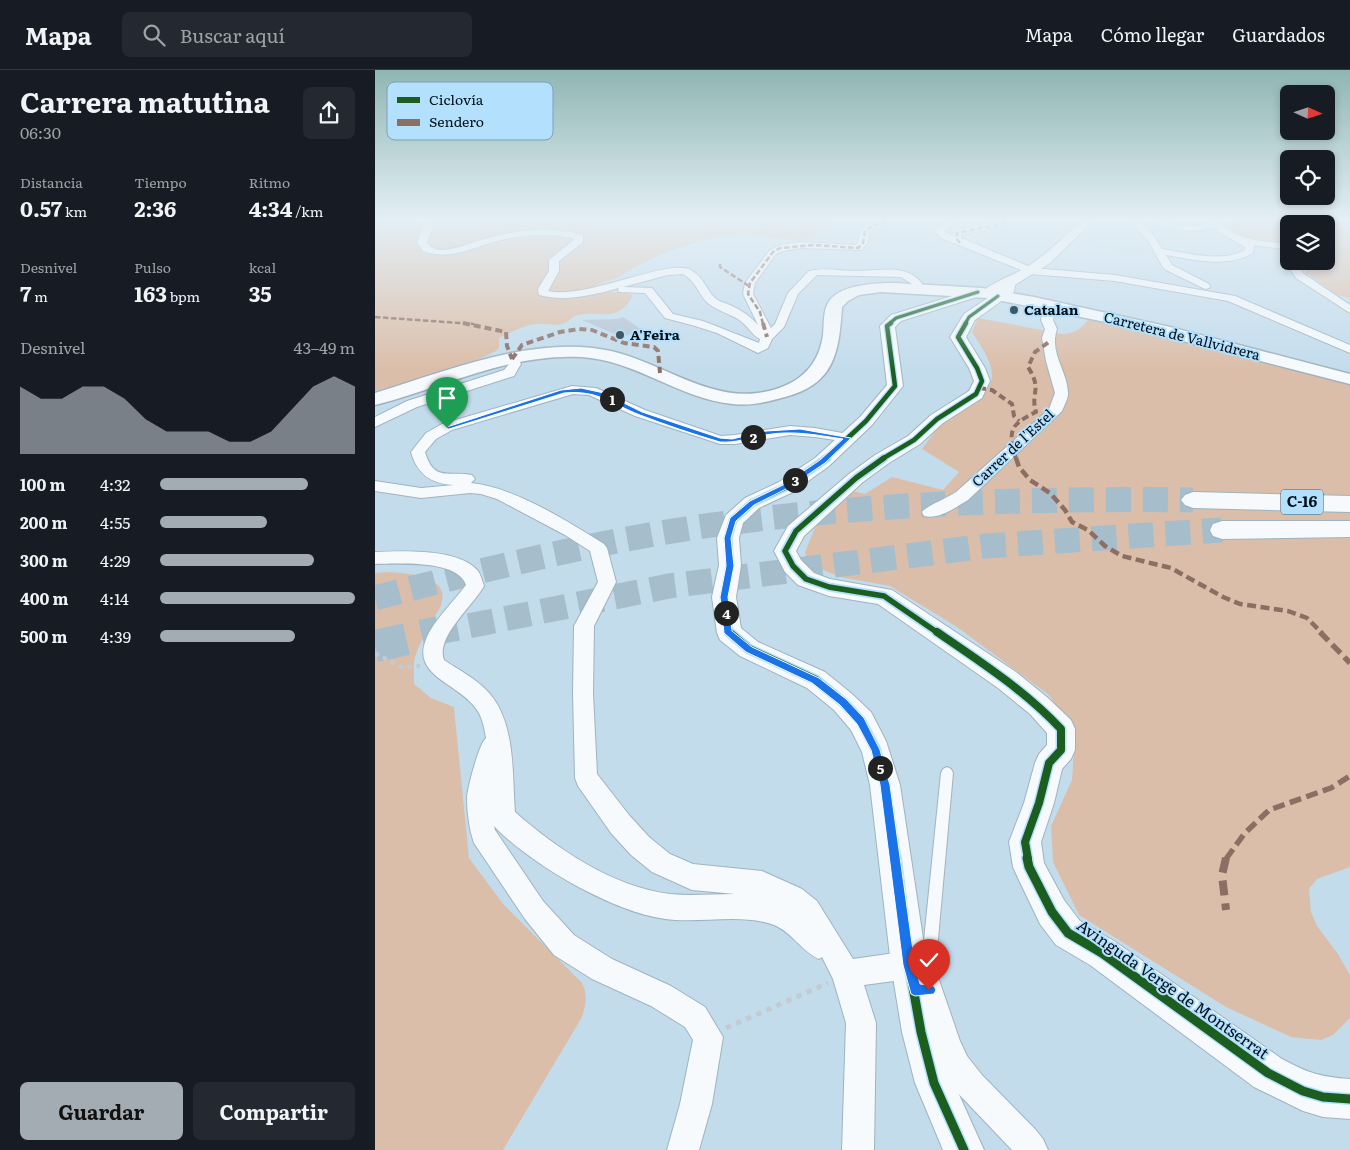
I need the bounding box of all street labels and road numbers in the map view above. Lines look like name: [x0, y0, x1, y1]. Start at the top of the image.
street label: Carretera de Vallvidrera: [1102, 306, 1263, 364]
street label: Carrer de l'Estel: [967, 404, 1058, 491]
road number: C-16: [1281, 490, 1323, 514]
street label: Avinguda Verge de Montserrat: [1073, 912, 1275, 1064]

